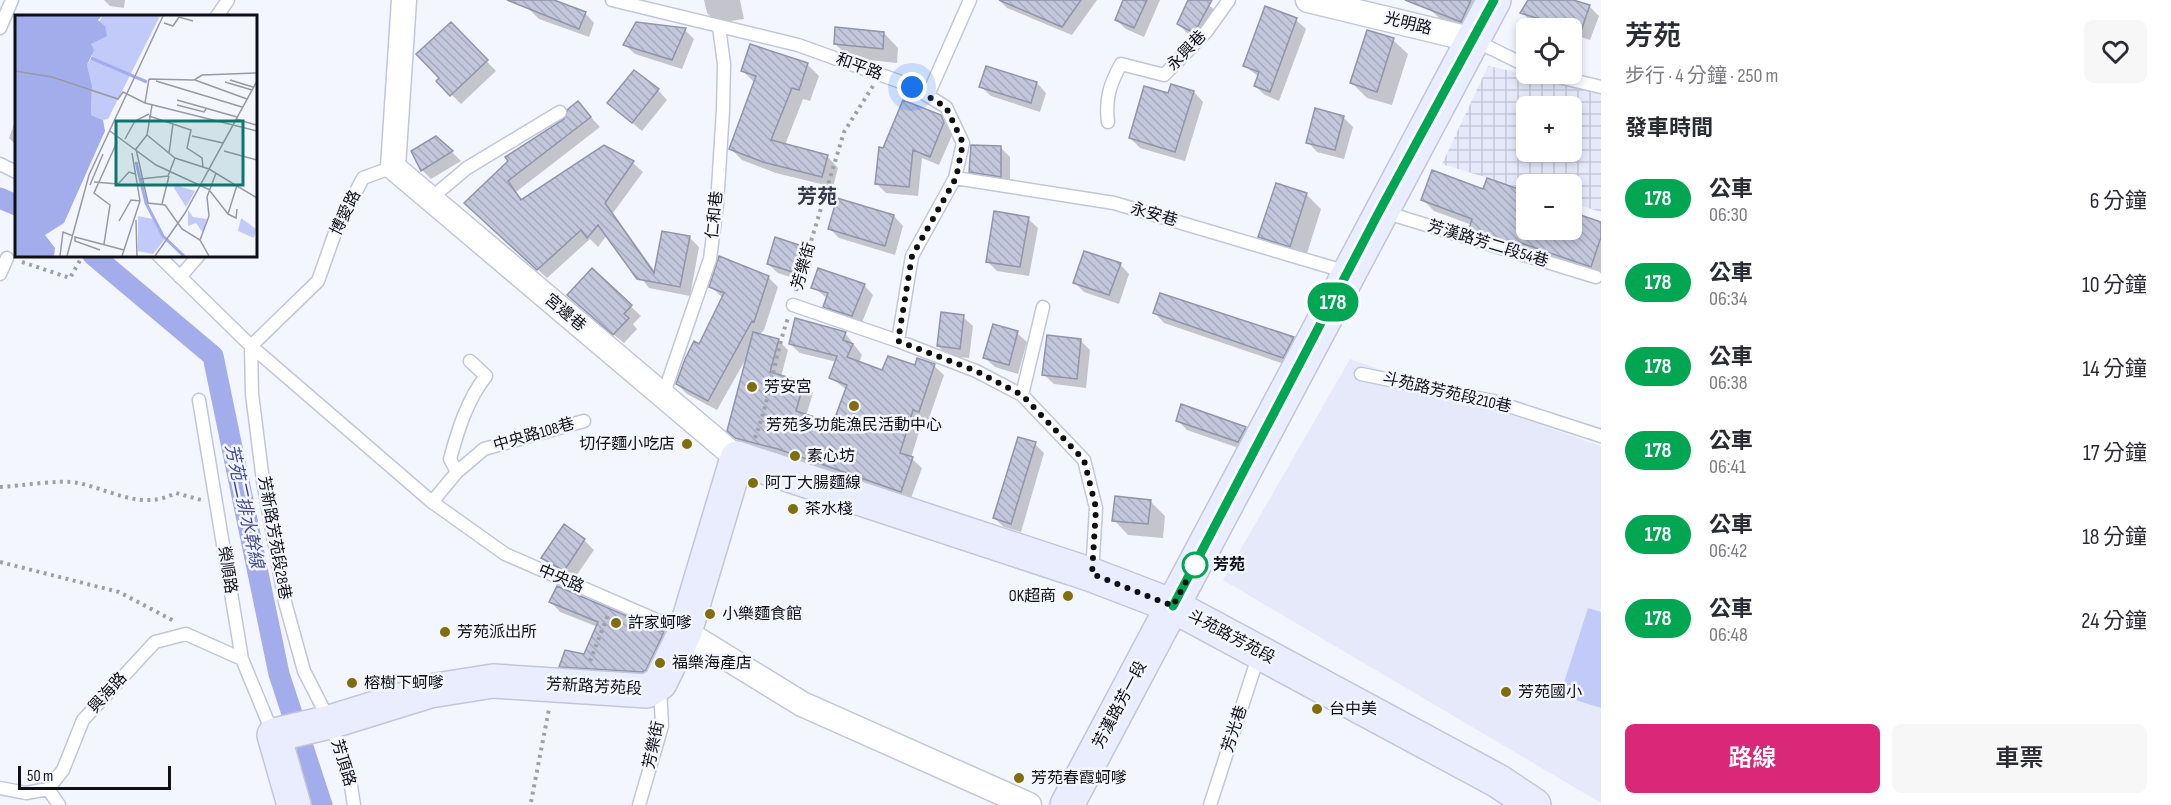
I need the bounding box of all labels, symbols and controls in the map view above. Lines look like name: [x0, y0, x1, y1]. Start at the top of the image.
street label: 光明路: [1382, 9, 1434, 39]
inset map: [15, 15, 256, 256]
map controls: [1516, 18, 1582, 240]
button: locate: [1516, 18, 1582, 84]
text: 芳苑: [1625, 20, 1681, 53]
button: heart: [2084, 20, 2147, 83]
street label: 永興巷: [1163, 27, 1211, 75]
street label: 和平路: [833, 50, 885, 84]
text: 步行 · 4 分鐘 · 250 m: [1625, 64, 1778, 88]
your location: [897, 72, 927, 102]
button: +: [1516, 96, 1582, 162]
text: 發車時間: [1625, 115, 1713, 142]
button: −: [1516, 174, 1582, 240]
text: 公車: [1709, 176, 1753, 203]
district label: 芳苑: [797, 185, 837, 209]
text: 178: [1644, 186, 1672, 211]
street label: 博愛路: [327, 187, 365, 239]
text: 6 分鐘: [2090, 188, 2147, 215]
street label: 仁和巷: [703, 190, 727, 240]
street label: 永安巷: [1128, 199, 1180, 231]
text: 06:30: [1709, 203, 1748, 227]
street label: 芳漢路芳二段54巷: [1425, 217, 1551, 271]
street label: 芳樂街: [788, 240, 820, 292]
text: 公車: [1709, 260, 1753, 287]
text: 178: [1644, 270, 1672, 295]
text: 10 分鐘: [2082, 272, 2147, 299]
line badge: 178: [1298, 282, 1368, 322]
text: 06:34: [1709, 287, 1747, 311]
street label: 宮邊巷: [541, 290, 589, 336]
text: 178: [1319, 290, 1347, 315]
text: 公車: [1709, 344, 1753, 371]
text: 178: [1644, 354, 1672, 379]
text: 14 分鐘: [2083, 356, 2147, 383]
street label: 斗苑路芳苑段210巷: [1381, 369, 1513, 417]
text: 06:38: [1709, 371, 1748, 395]
place label: 芳安宮: [764, 378, 812, 397]
marker: 芳安宮: [745, 380, 759, 394]
marker: 芳苑多功能漁民活動中心: [847, 399, 861, 413]
street label: 中央路108巷: [491, 414, 577, 456]
place label: 芳苑多功能漁民活動中心: [766, 416, 942, 435]
text: 公車: [1709, 428, 1753, 455]
place label: 切仔麵小吃店: [579, 435, 675, 454]
marker: 切仔麵小吃店: [680, 437, 694, 451]
text: 178: [1644, 438, 1672, 463]
text: 17 分鐘: [2083, 440, 2147, 467]
water label: 芳苑二排水幹線: [221, 442, 268, 572]
place label: 素心坊: [807, 447, 855, 466]
marker: 素心坊: [788, 449, 802, 463]
text: 06:41: [1709, 455, 1746, 479]
street label: 芳新路芳苑段28巷: [254, 474, 294, 602]
place label: 阿丁大腸麵線: [765, 474, 861, 493]
marker: 阿丁大腸麵線: [746, 476, 760, 490]
place label: 茶水棧: [805, 500, 853, 519]
marker: 茶水棧: [786, 502, 800, 516]
text: 公車: [1709, 512, 1753, 539]
text: 178: [1644, 522, 1672, 547]
text: 18 分鐘: [2082, 524, 2147, 551]
text: 06:42: [1709, 539, 1747, 563]
street label: 榮順路: [214, 545, 240, 595]
marker: 芳苑: [1182, 552, 1208, 578]
place label: 芳苑: [1213, 556, 1245, 575]
street label: 中央路: [535, 561, 587, 597]
place label: OK超商: [1009, 587, 1056, 606]
marker: OK超商: [1061, 589, 1075, 603]
text: 公車: [1709, 596, 1753, 623]
place label: 小樂麵食館: [722, 605, 802, 624]
street label: 斗苑路芳苑段: [1184, 606, 1278, 668]
text: 178: [1644, 606, 1672, 631]
marker: 小樂麵食館: [703, 607, 717, 621]
text: 24 分鐘: [2081, 608, 2147, 635]
place label: 許家蚵嗲: [628, 614, 692, 633]
marker: 許家蚵嗲: [609, 616, 623, 630]
place label: 芳苑派出所: [457, 623, 537, 642]
text: 06:48: [1709, 623, 1748, 647]
marker: 芳苑派出所: [438, 625, 452, 639]
place label: 福樂海產店: [672, 654, 752, 673]
marker: 福樂海產店: [653, 656, 667, 670]
street label: 芳漢路芳一段: [1089, 658, 1151, 752]
street label: 興海路: [85, 669, 131, 717]
place label: 榕樹下蚵嗲: [364, 674, 444, 693]
street label: 芳新路芳苑段: [546, 675, 642, 699]
marker: 榕樹下蚵嗲: [345, 676, 359, 690]
place label: 芳苑國小: [1518, 683, 1582, 702]
marker: 芳苑國小: [1499, 685, 1513, 699]
place label: 台中美: [1329, 700, 1377, 719]
marker: 台中美: [1310, 702, 1324, 716]
street label: 芳光巷: [1219, 703, 1251, 755]
street label: 芳樂街: [640, 720, 668, 770]
button: 路線: [1625, 724, 1880, 793]
button: 車票: [1892, 724, 2147, 793]
street label: 芳頂路: [327, 737, 359, 789]
scale bar: [18, 763, 171, 790]
text: 50 m: [27, 767, 53, 786]
place label: 芳苑春霞蚵嗲: [1031, 769, 1127, 788]
marker: 芳苑春霞蚵嗲: [1012, 771, 1026, 785]

